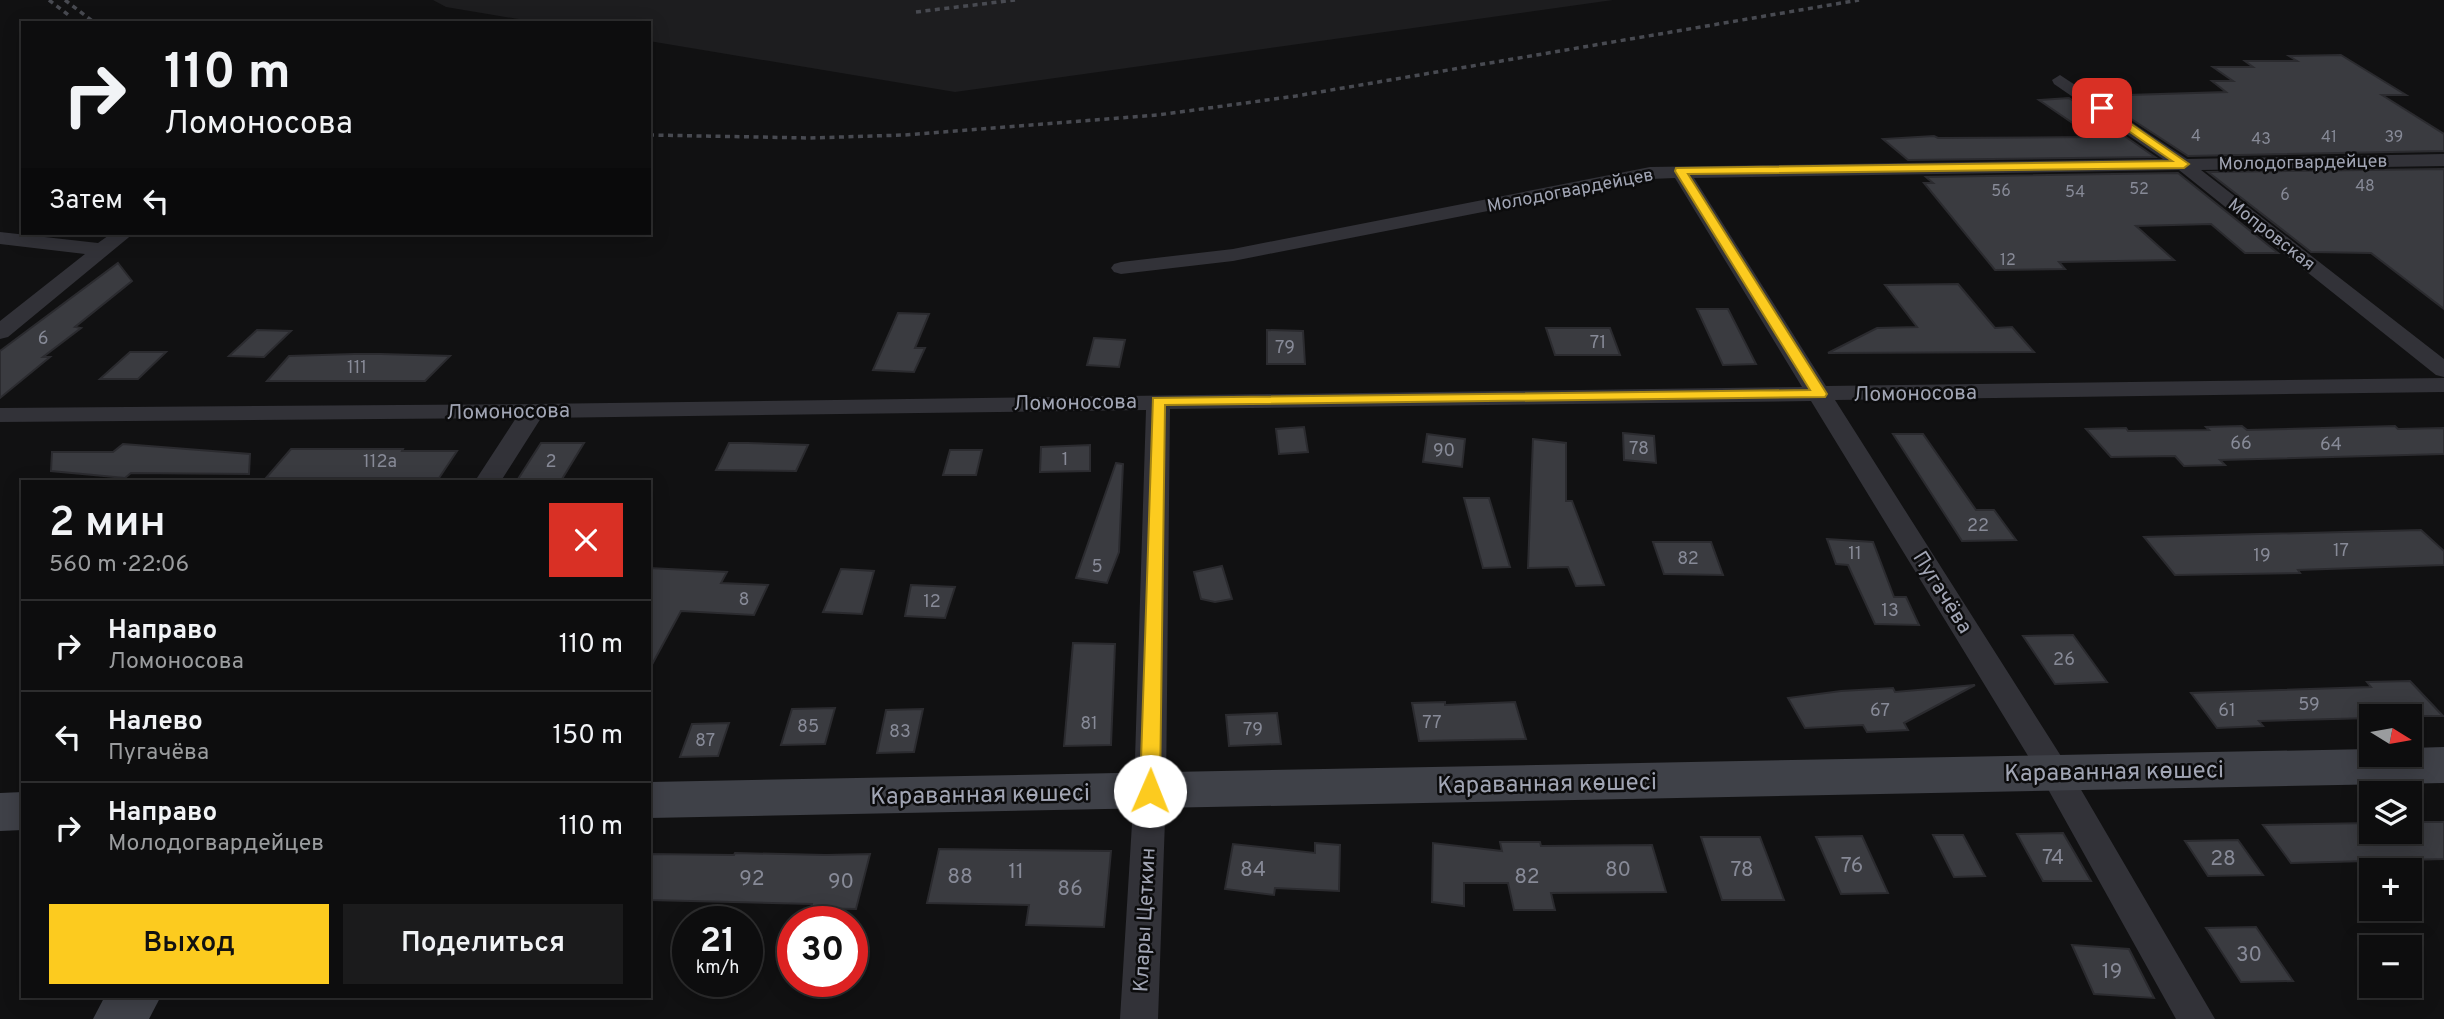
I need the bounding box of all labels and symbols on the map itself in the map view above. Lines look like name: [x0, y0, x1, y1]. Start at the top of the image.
pin: [2072, 78, 2132, 138]
house number: 4: [2191, 127, 2201, 147]
house number: 41: [2321, 128, 2337, 148]
house number: 39: [2385, 128, 2403, 148]
house number: 43: [2251, 130, 2271, 150]
street label: Молодогвардейцев: [2218, 151, 2388, 176]
street label: Молодогвардейцев: [1485, 164, 1655, 219]
house number: 48: [2355, 177, 2375, 197]
house number: 52: [2129, 180, 2149, 200]
house number: 56: [1991, 182, 2011, 202]
house number: 54: [2065, 183, 2085, 203]
house number: 6: [2280, 186, 2290, 206]
street label: Мопровская: [2223, 194, 2319, 276]
house number: 12: [2000, 251, 2016, 271]
house number: 6: [38, 328, 48, 351]
house number: 71: [1590, 332, 1606, 355]
house number: 79: [1275, 337, 1295, 360]
house number: 111: [347, 357, 367, 380]
street label: Ломоносова: [1853, 380, 1977, 409]
street label: Ломоносова: [1013, 389, 1137, 418]
street label: Ломоносова: [446, 398, 570, 427]
house number: 66: [2230, 433, 2252, 456]
house number: 64: [2320, 434, 2342, 457]
house number: 78: [1629, 438, 1649, 461]
house number: 90: [1433, 440, 1455, 463]
house number: 1: [1062, 449, 1068, 472]
house number: 112а: [363, 451, 397, 474]
house number: 2: [545, 451, 557, 474]
house number: 22: [1967, 515, 1989, 538]
house number: 17: [2333, 540, 2349, 563]
house number: 11: [1848, 543, 1862, 566]
house number: 19: [2253, 545, 2271, 568]
street label: Пугачёва: [1906, 546, 1978, 639]
house number: 82: [1677, 548, 1699, 571]
house number: 5: [1091, 556, 1103, 579]
house number: 8: [739, 589, 750, 612]
house number: 12: [923, 591, 941, 614]
house number: 13: [1881, 600, 1899, 623]
house number: 26: [2053, 649, 2075, 672]
house number: 59: [2298, 694, 2320, 717]
house number: 67: [1870, 700, 1890, 723]
house number: 61: [2218, 700, 2236, 723]
north arrow: [2359, 704, 2422, 766]
house number: 77: [1422, 712, 1442, 735]
house number: 81: [1080, 713, 1098, 736]
house number: 85: [797, 716, 819, 739]
house number: 79: [1243, 719, 1263, 742]
house number: 83: [889, 721, 911, 744]
house number: 87: [695, 730, 715, 753]
position arrow: [1113, 754, 1187, 828]
street label: Караванная көшесі: [2004, 756, 2224, 790]
street label: Караванная көшесі: [1437, 768, 1657, 802]
street label: Караванная көшесі: [870, 779, 1090, 813]
house number: 74: [2042, 845, 2064, 872]
house number: 28: [2210, 846, 2236, 873]
street label: Клары Цеткин: [1128, 847, 1163, 993]
house number: 76: [1841, 853, 1863, 880]
house number: 84: [1240, 857, 1266, 884]
house number: 80: [1605, 857, 1631, 884]
house number: 78: [1730, 857, 1754, 884]
house number: 11: [1008, 859, 1024, 886]
house number: 88: [947, 864, 973, 891]
house number: 82: [1514, 864, 1540, 891]
house number: 92: [739, 866, 765, 893]
house number: 90: [828, 869, 854, 896]
house number: 86: [1057, 876, 1083, 903]
speed limit sign: 30: [777, 906, 868, 997]
house number: 30: [2236, 942, 2262, 969]
house number: 19: [2102, 959, 2122, 986]

